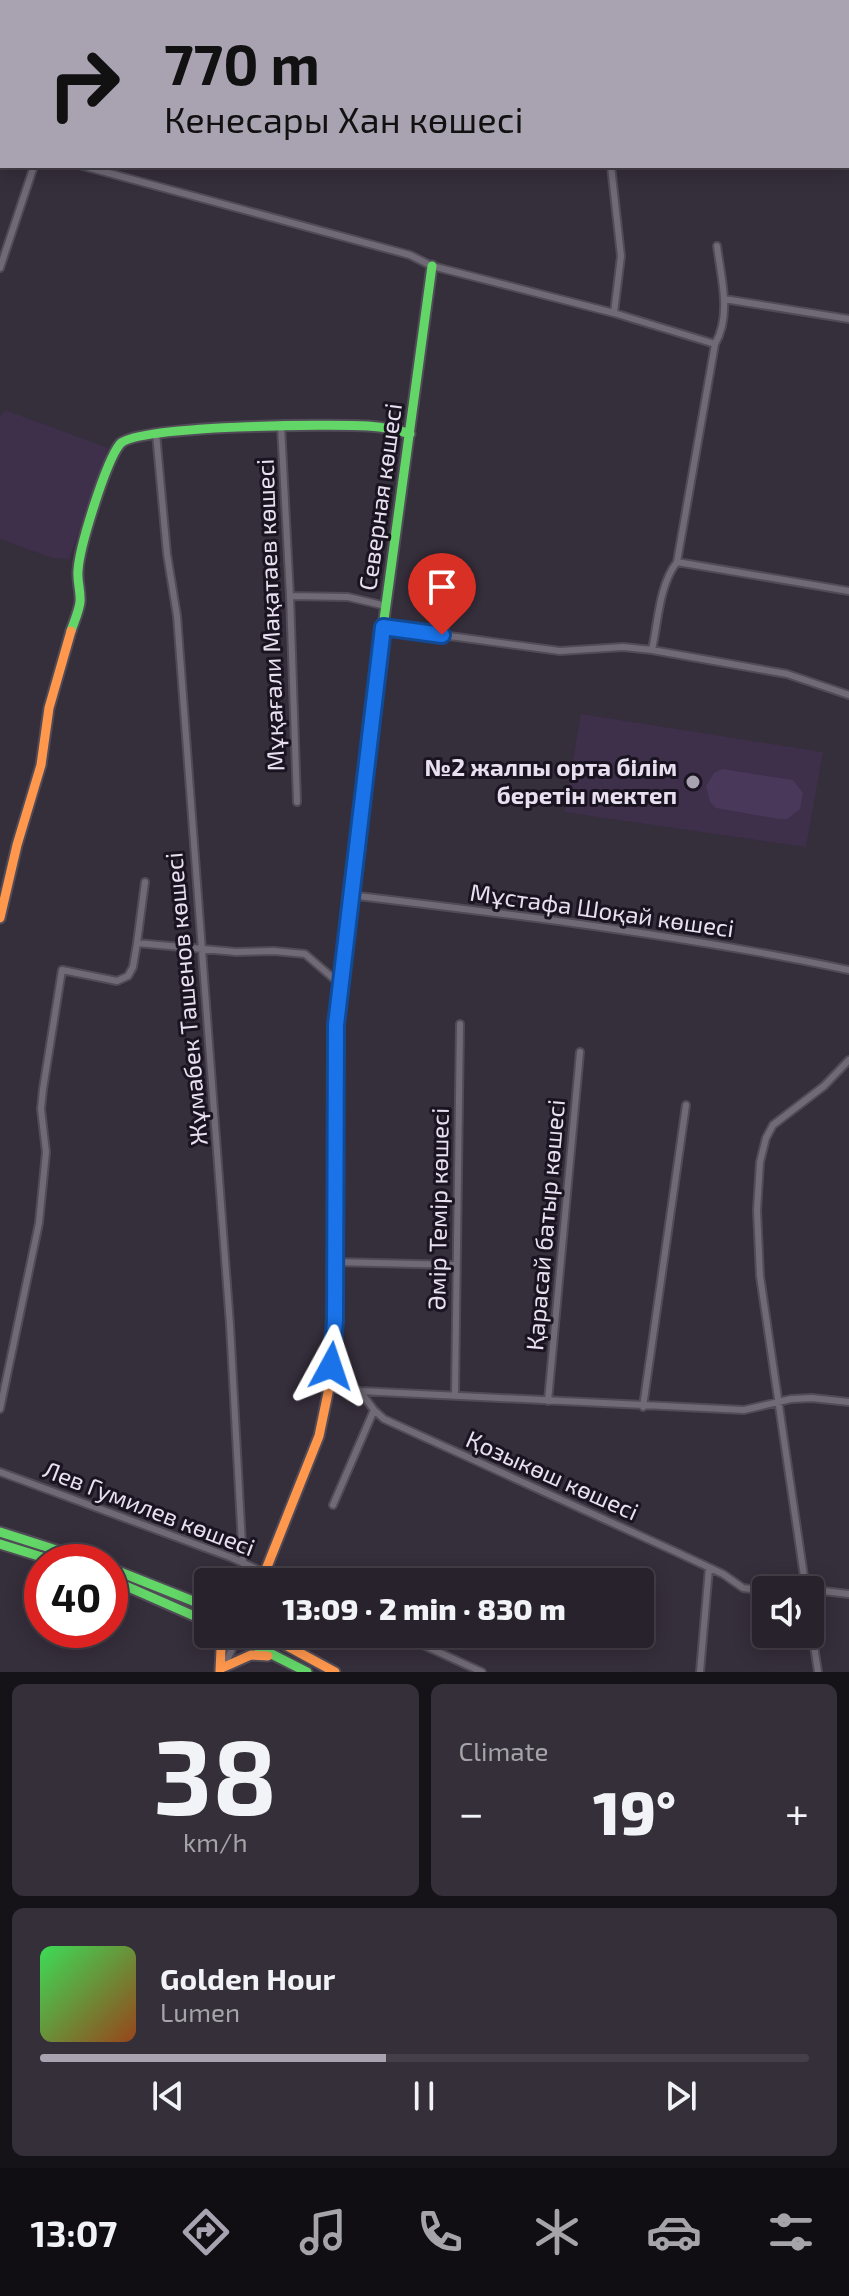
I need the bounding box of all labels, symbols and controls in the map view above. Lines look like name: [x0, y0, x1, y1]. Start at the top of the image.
text: 770 m: [164, 29, 320, 96]
icon: right: [32, 32, 136, 136]
text: Кенесары Хан көшесі: [164, 97, 523, 140]
street label: Северная көшесі: [352, 401, 407, 592]
street label: Мұқағали Мақатаев көшесі: [250, 458, 289, 772]
pin: [408, 553, 476, 635]
icon: arrive: [420, 565, 464, 609]
place label: №2 жалпы орта білім беретін мектеп: [425, 752, 677, 809]
marker: №2 жалпы орта білім беретін мектеп: [684, 773, 702, 791]
street label: Жұмабек Ташенов көшесі: [158, 851, 213, 1147]
street label: Мұстафа Шоқай көшесі: [468, 877, 736, 942]
street label: Қарасай батыр көшесі: [519, 1098, 570, 1352]
street label: Әмір Темір көшесі: [421, 1108, 454, 1310]
position arrow: [289, 1324, 373, 1408]
street label: Қозыкөш көшесі: [462, 1424, 643, 1526]
street label: Лев Гумилев көшесі: [39, 1454, 259, 1562]
speed limit sign: 40: [24, 1544, 128, 1648]
map controls: [752, 1576, 824, 1648]
button: sound: [752, 1576, 824, 1648]
text: 13:09 · 2 min · 830 m: [282, 1590, 566, 1626]
text: 38: [153, 1711, 277, 1836]
text: Climate: [459, 1735, 548, 1766]
text: 19°: [593, 1775, 676, 1847]
text: −: [459, 1785, 484, 1838]
text: +: [785, 1785, 809, 1838]
text: km/h: [183, 1826, 248, 1857]
text: Golden Hour: [160, 1960, 335, 1996]
text: Lumen: [160, 1996, 240, 2027]
icon: previous: [146, 2074, 190, 2118]
icon: pause: [402, 2074, 446, 2118]
icon: next: [659, 2074, 703, 2118]
icon: directions: [178, 2204, 234, 2260]
icon: music: [295, 2204, 351, 2260]
icon: phone: [412, 2204, 468, 2260]
icon: climate: [529, 2204, 585, 2260]
icon: car: [646, 2204, 702, 2260]
icon: filters: [763, 2204, 819, 2260]
text: 13:07: [30, 2211, 117, 2254]

